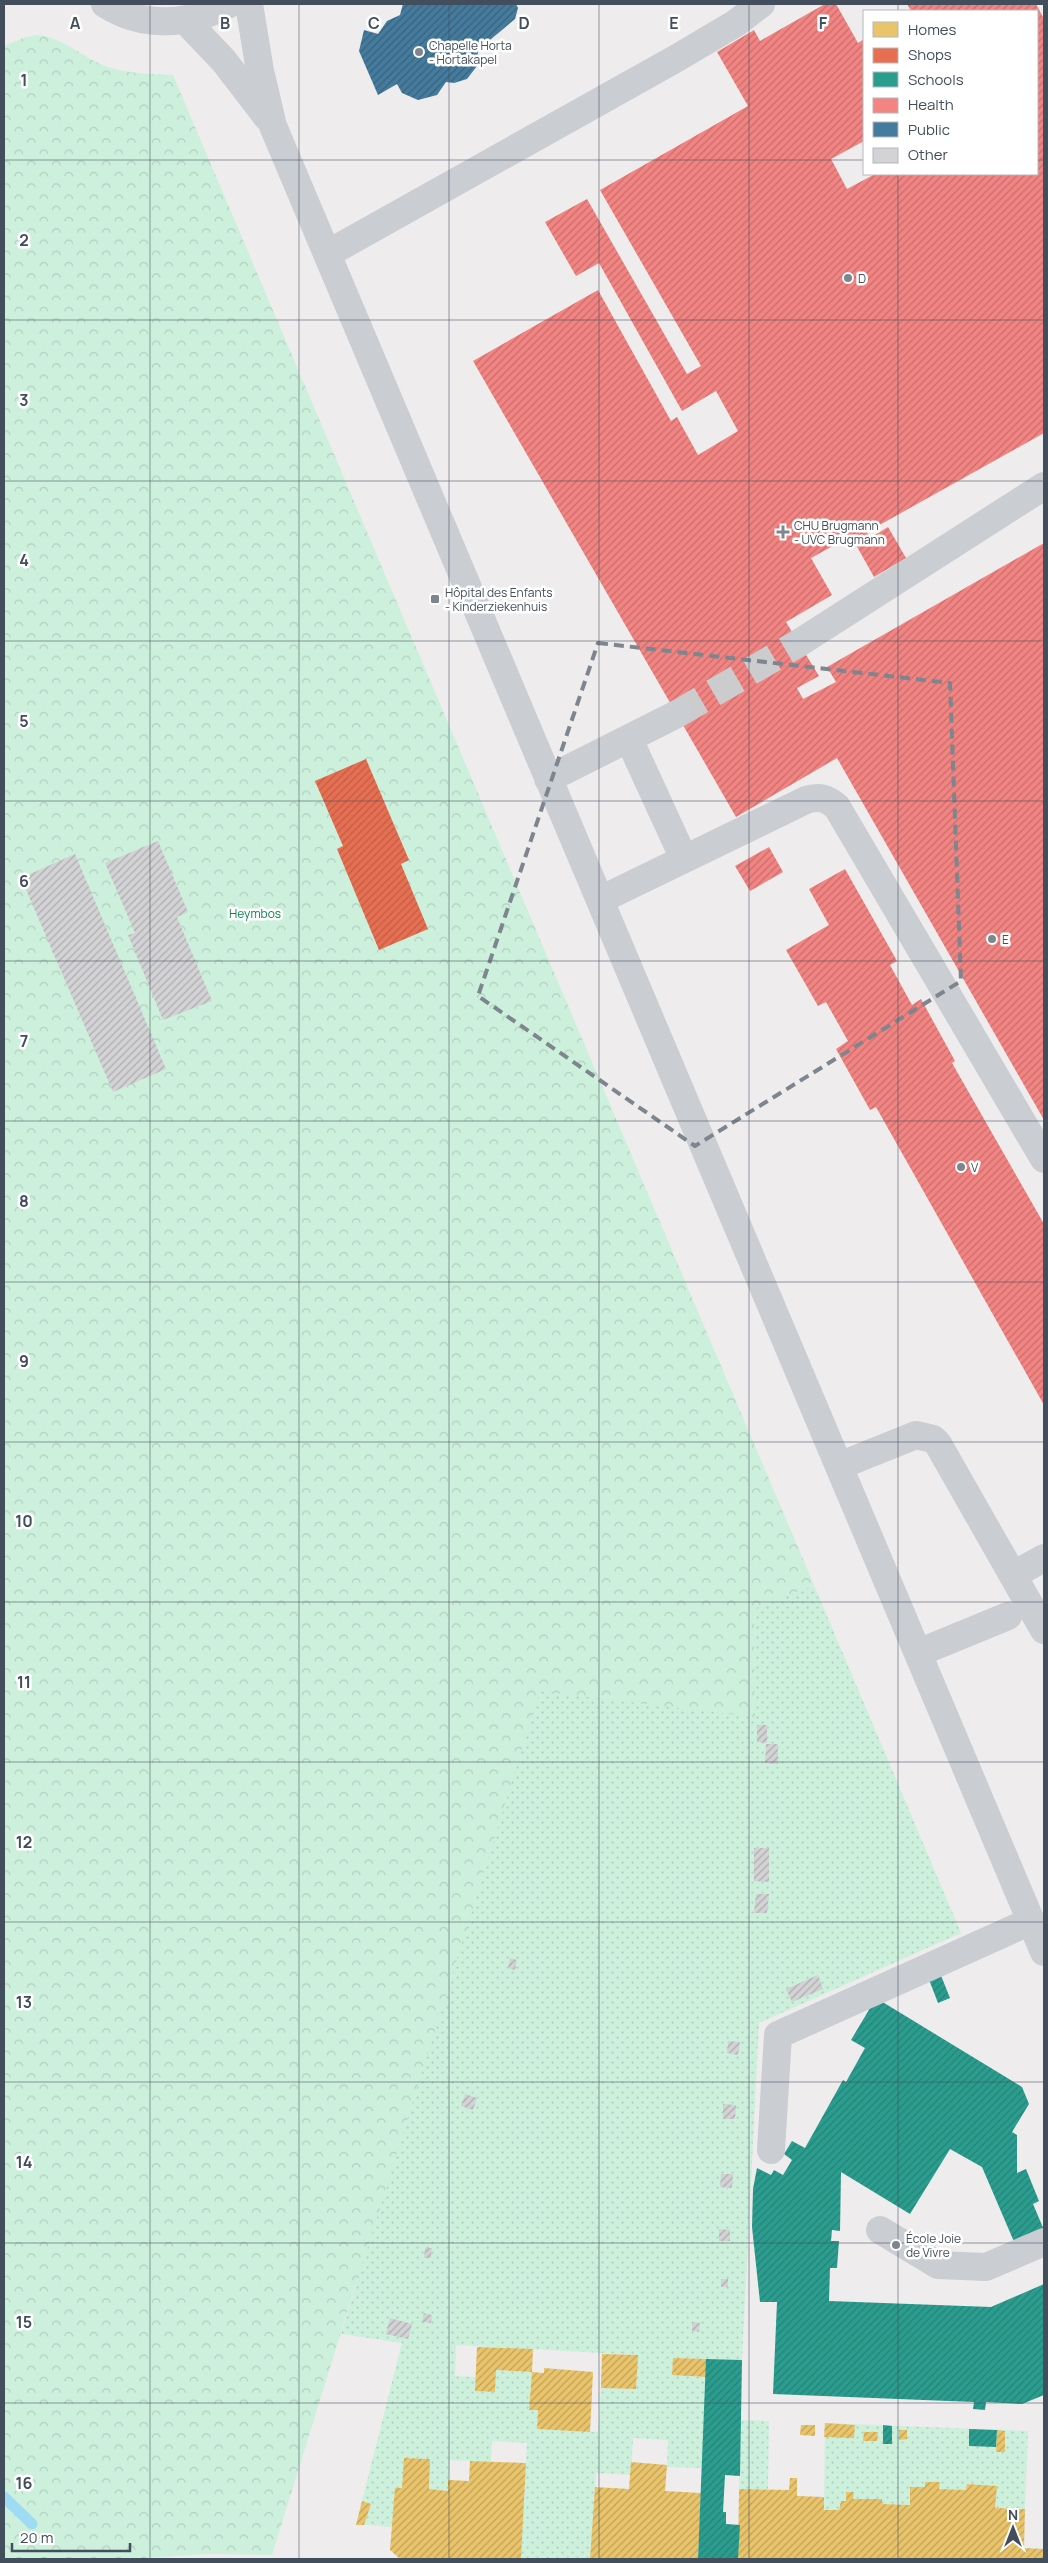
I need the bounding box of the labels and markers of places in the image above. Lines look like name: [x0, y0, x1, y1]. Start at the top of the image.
place label: Chapelle Horta - Hortakapel: [429, 37, 512, 68]
marker: Chapelle Horta - Hortakapel: [413, 46, 425, 58]
place label: D: [858, 270, 866, 287]
marker: D: [842, 272, 854, 284]
place label: CHU Brugmann - UVC Brugmann: [794, 517, 885, 548]
marker: CHU Brugmann - UVC Brugmann: [776, 525, 790, 539]
place label: Hôpital des Enfants - Kinderziekenhuis: [445, 584, 553, 615]
marker: Hôpital des Enfants - Kinderziekenhuis: [429, 593, 441, 605]
place label: E: [1002, 931, 1009, 948]
marker: E: [986, 933, 998, 945]
place label: V: [971, 1159, 979, 1176]
marker: V: [955, 1161, 967, 1173]
place label: École Joie de Vivre: [906, 2230, 961, 2261]
marker: École Joie de Vivre: [890, 2239, 902, 2251]

